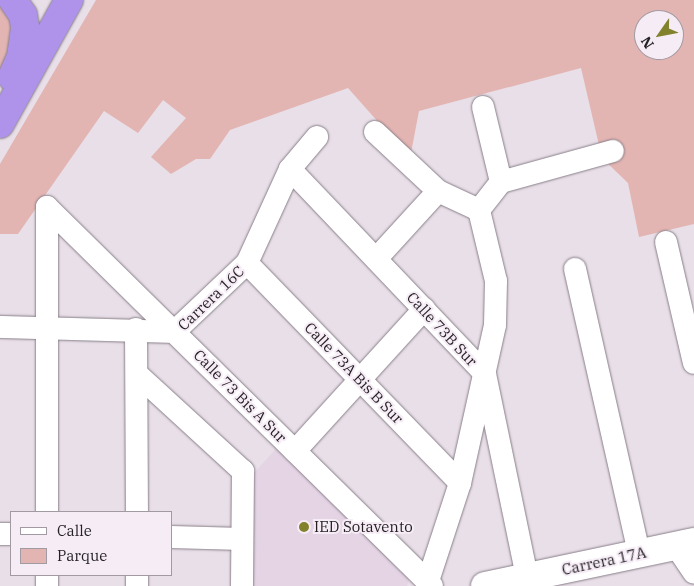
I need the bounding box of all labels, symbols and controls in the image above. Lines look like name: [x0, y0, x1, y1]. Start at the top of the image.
north arrow: [634, 10, 684, 60]
text: N: [637, 33, 658, 52]
street label: Carrera 16C: [174, 262, 248, 334]
street label: Calle 73B Sur: [403, 288, 481, 370]
street label: Calle 73A Bis B Sur: [301, 319, 407, 427]
street label: Calle 73 Bis A Sur: [190, 346, 290, 446]
legend: [10, 511, 172, 576]
place label: IED Sotavento: [314, 518, 413, 536]
text: Calle: [57, 521, 92, 540]
marker: IED Sotavento: [298, 521, 310, 533]
street label: Carrera 17A: [560, 543, 648, 579]
text: Parque: [57, 546, 107, 565]

